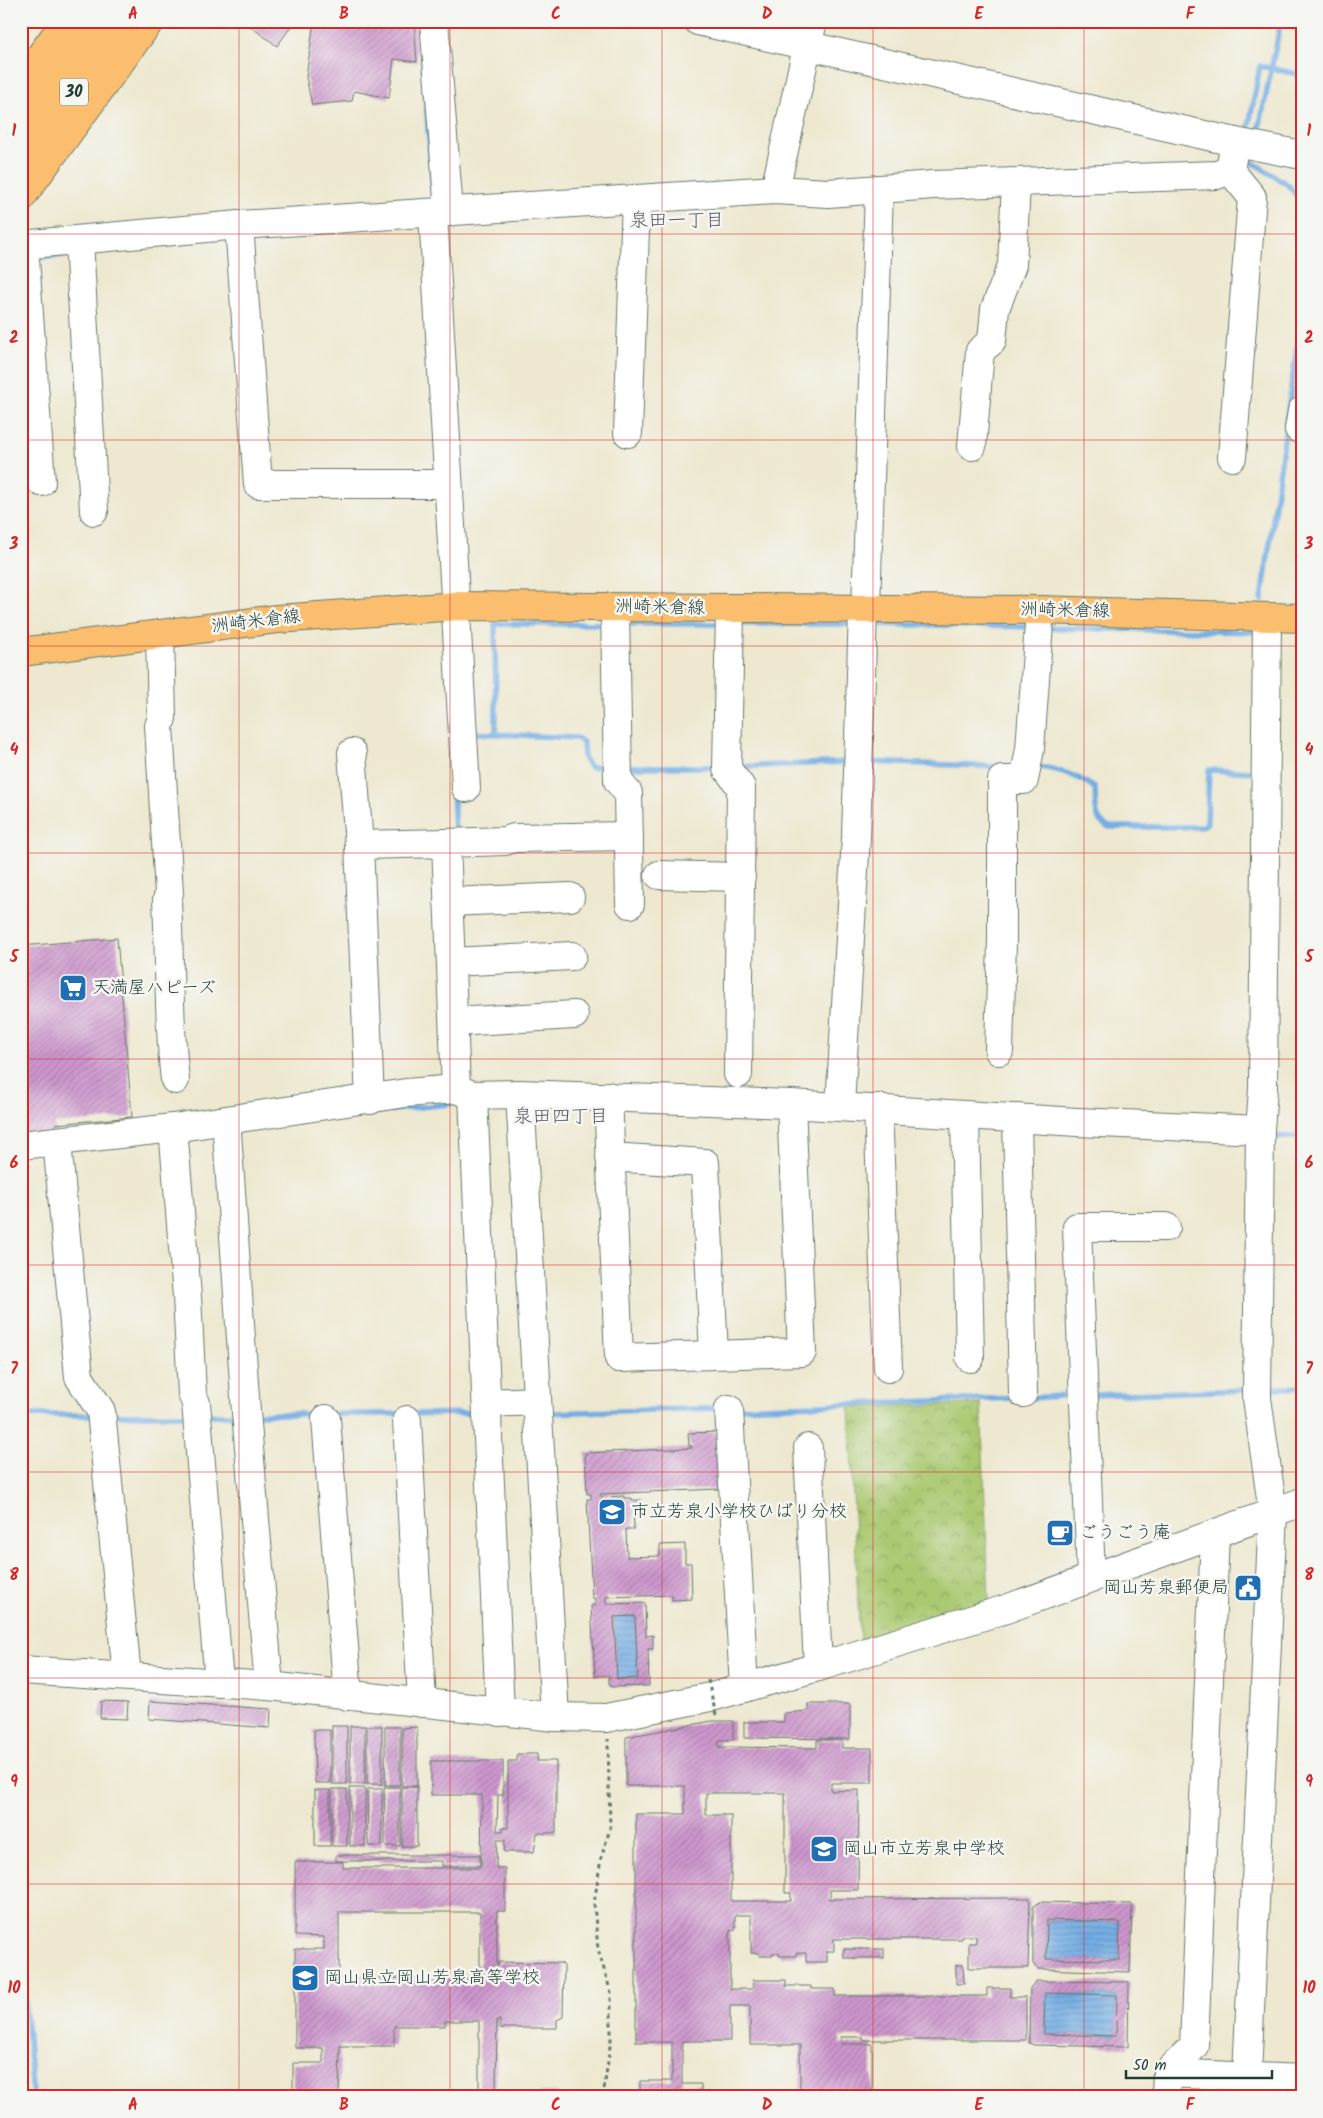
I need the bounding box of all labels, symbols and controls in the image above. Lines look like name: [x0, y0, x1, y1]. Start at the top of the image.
text: A: [128, 2, 138, 27]
text: B: [339, 2, 349, 27]
text: C: [551, 2, 561, 27]
text: D: [762, 2, 773, 27]
text: E: [975, 2, 985, 27]
text: F: [1186, 2, 1196, 27]
road number: 30: [60, 78, 88, 105]
text: 1: [12, 119, 17, 144]
text: 1: [1307, 119, 1312, 144]
district label: 泉田一丁目: [629, 206, 725, 236]
text: 2: [9, 326, 19, 351]
text: 2: [1304, 326, 1314, 351]
text: 3: [9, 532, 19, 557]
text: 3: [1304, 532, 1314, 557]
street label: 洲崎米倉線: [615, 593, 705, 623]
street label: 洲崎米倉線: [1020, 596, 1110, 626]
street label: 洲崎米倉線: [210, 602, 302, 642]
text: 4: [10, 738, 19, 763]
text: 4: [1305, 738, 1314, 763]
text: 5: [9, 945, 20, 970]
text: 5: [1304, 945, 1315, 970]
supermarket icon: 天満屋ハピーズ: [58, 973, 88, 1003]
place label: 天満屋ハピーズ: [92, 974, 216, 1003]
district label: 泉田四丁目: [513, 1102, 609, 1132]
text: 6: [10, 1151, 19, 1176]
text: 6: [1305, 1151, 1314, 1176]
text: 7: [10, 1357, 18, 1382]
text: 7: [1305, 1357, 1313, 1382]
school or university icon: 市立芳泉小学校ひばり分校: [597, 1497, 627, 1527]
place label: 市立芳泉小学校ひばり分校: [631, 1498, 847, 1527]
cafe icon: ごうごう庵: [1045, 1518, 1075, 1548]
place label: ごうごう庵: [1079, 1519, 1170, 1548]
text: 8: [9, 1563, 19, 1588]
text: 8: [1304, 1563, 1314, 1588]
public building icon: 岡山芳泉郵便局: [1233, 1573, 1263, 1603]
place label: 岡山芳泉郵便局: [1103, 1574, 1229, 1603]
text: 9: [10, 1770, 18, 1795]
text: 9: [1305, 1770, 1313, 1795]
school or university icon: 岡山市立芳泉中学校: [809, 1834, 839, 1864]
place label: 岡山市立芳泉中学校: [843, 1835, 1005, 1864]
school or university icon: 岡山県立岡山芳泉高等学校: [290, 1963, 320, 1993]
place label: 岡山県立岡山芳泉高等学校: [324, 1964, 540, 1993]
text: 10: [7, 1976, 21, 2001]
text: 10: [1302, 1976, 1316, 2001]
scale bar: [1126, 2048, 1272, 2080]
text: 50 m: [1133, 2054, 1167, 2078]
text: A: [128, 2093, 138, 2118]
text: B: [339, 2093, 349, 2118]
text: C: [551, 2093, 561, 2118]
text: D: [762, 2093, 773, 2118]
text: E: [975, 2093, 985, 2118]
text: F: [1186, 2093, 1196, 2118]

